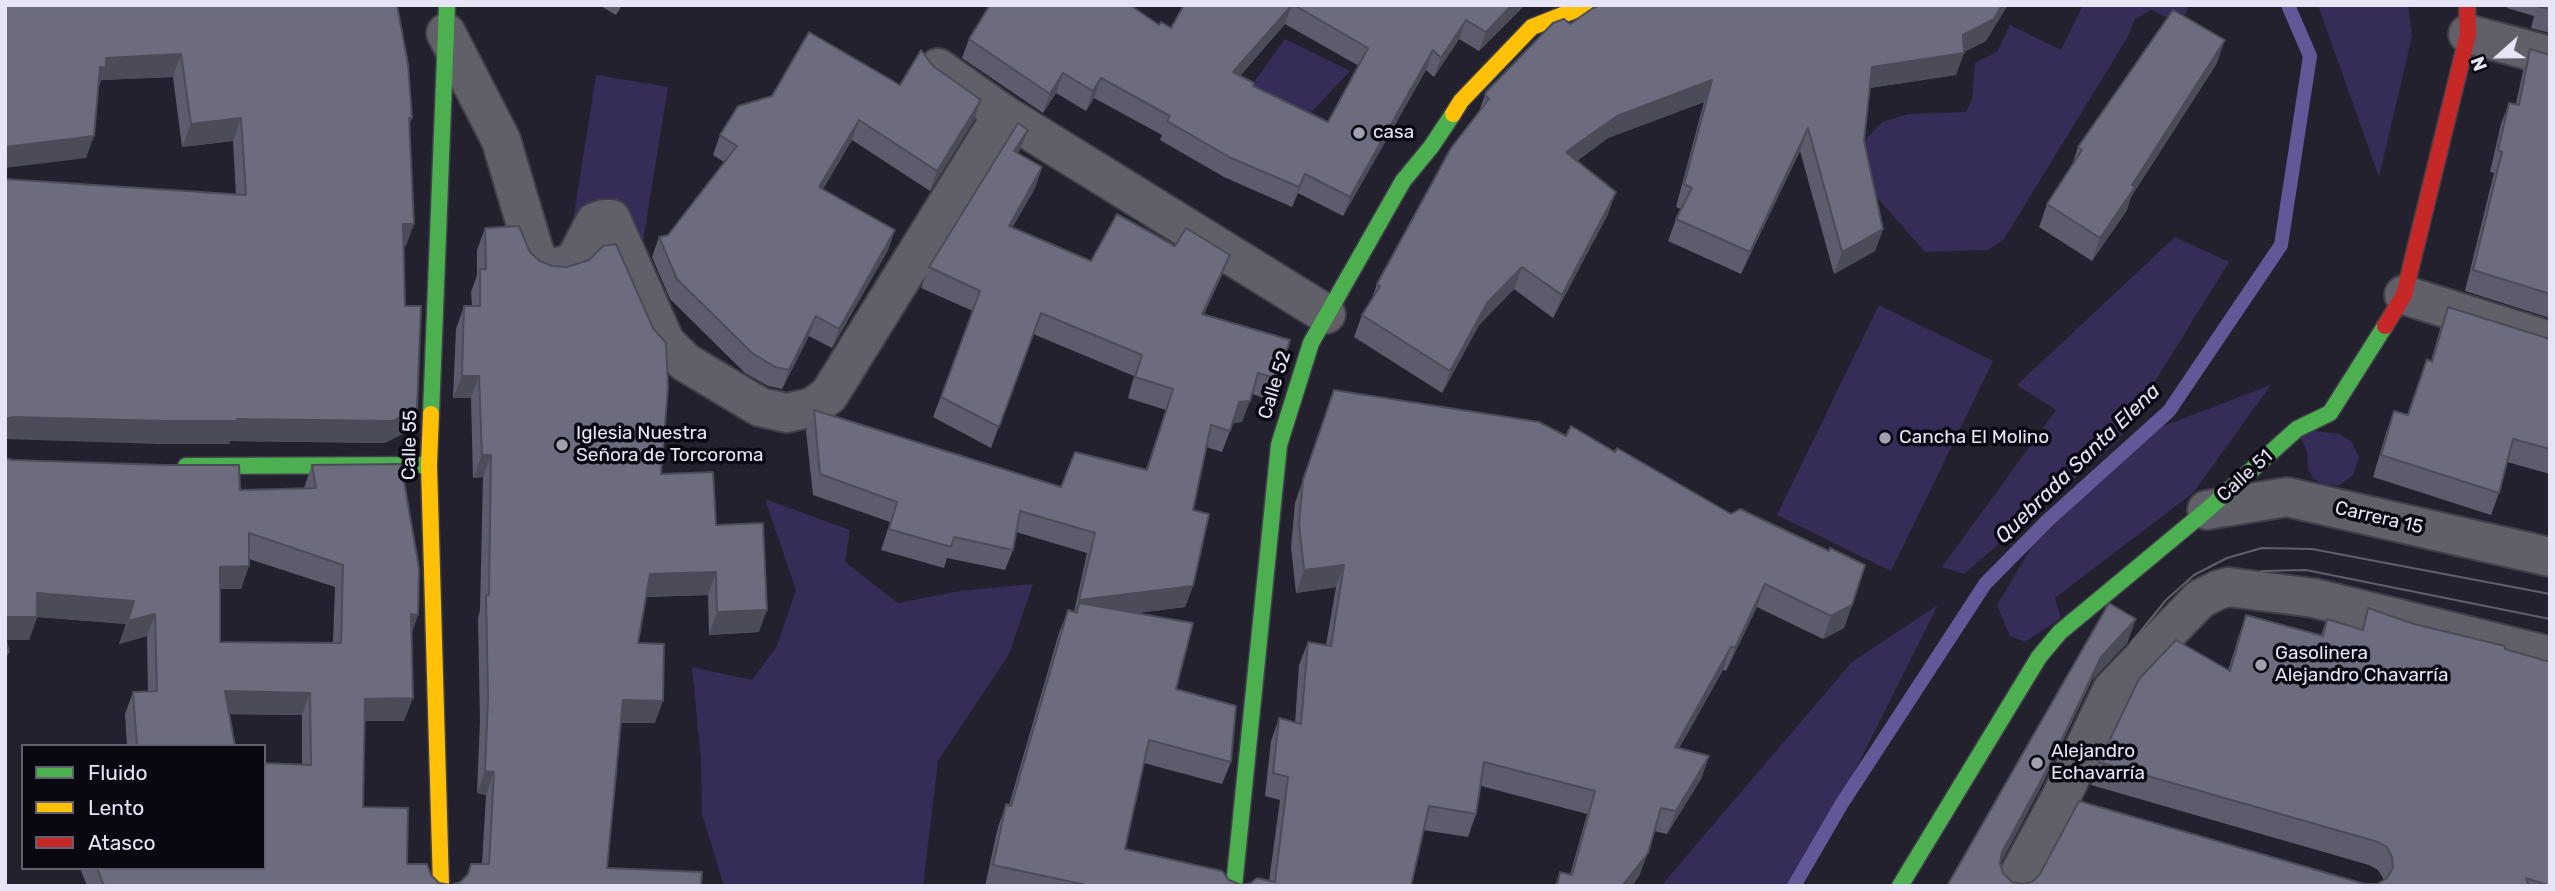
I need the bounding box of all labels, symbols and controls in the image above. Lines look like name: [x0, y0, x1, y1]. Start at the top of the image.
north arrow: [2464, 21, 2534, 91]
text: N: [2466, 53, 2492, 74]
place label: casa: [1373, 122, 1414, 144]
marker: casa: [1351, 125, 1367, 141]
street label: Calle 52: [1254, 348, 1296, 422]
water label: Quebrada Santa Elena: [1990, 379, 2166, 549]
street label: Calle 55: [398, 410, 422, 480]
place label: Iglesia Nuestra Señora de Torcoroma: [576, 423, 764, 467]
place label: Cancha El Molino: [1899, 427, 2049, 449]
marker: Cancha El Molino: [1877, 430, 1893, 446]
marker: Iglesia Nuestra Señora de Torcoroma: [554, 437, 570, 453]
street label: Calle 51: [2213, 445, 2277, 507]
street label: Carrera 15: [2333, 497, 2425, 539]
place label: Gasolinera Alejandro Chavarría: [2275, 643, 2448, 687]
marker: Gasolinera Alejandro Chavarría: [2253, 657, 2269, 673]
place label: Alejandro Echavarría: [2051, 741, 2145, 785]
legend: [21, 744, 266, 870]
marker: Alejandro Echavarría: [2029, 755, 2045, 771]
text: Fluido: [88, 760, 148, 785]
text: Lento: [88, 795, 144, 820]
text: Atasco: [88, 830, 156, 855]

